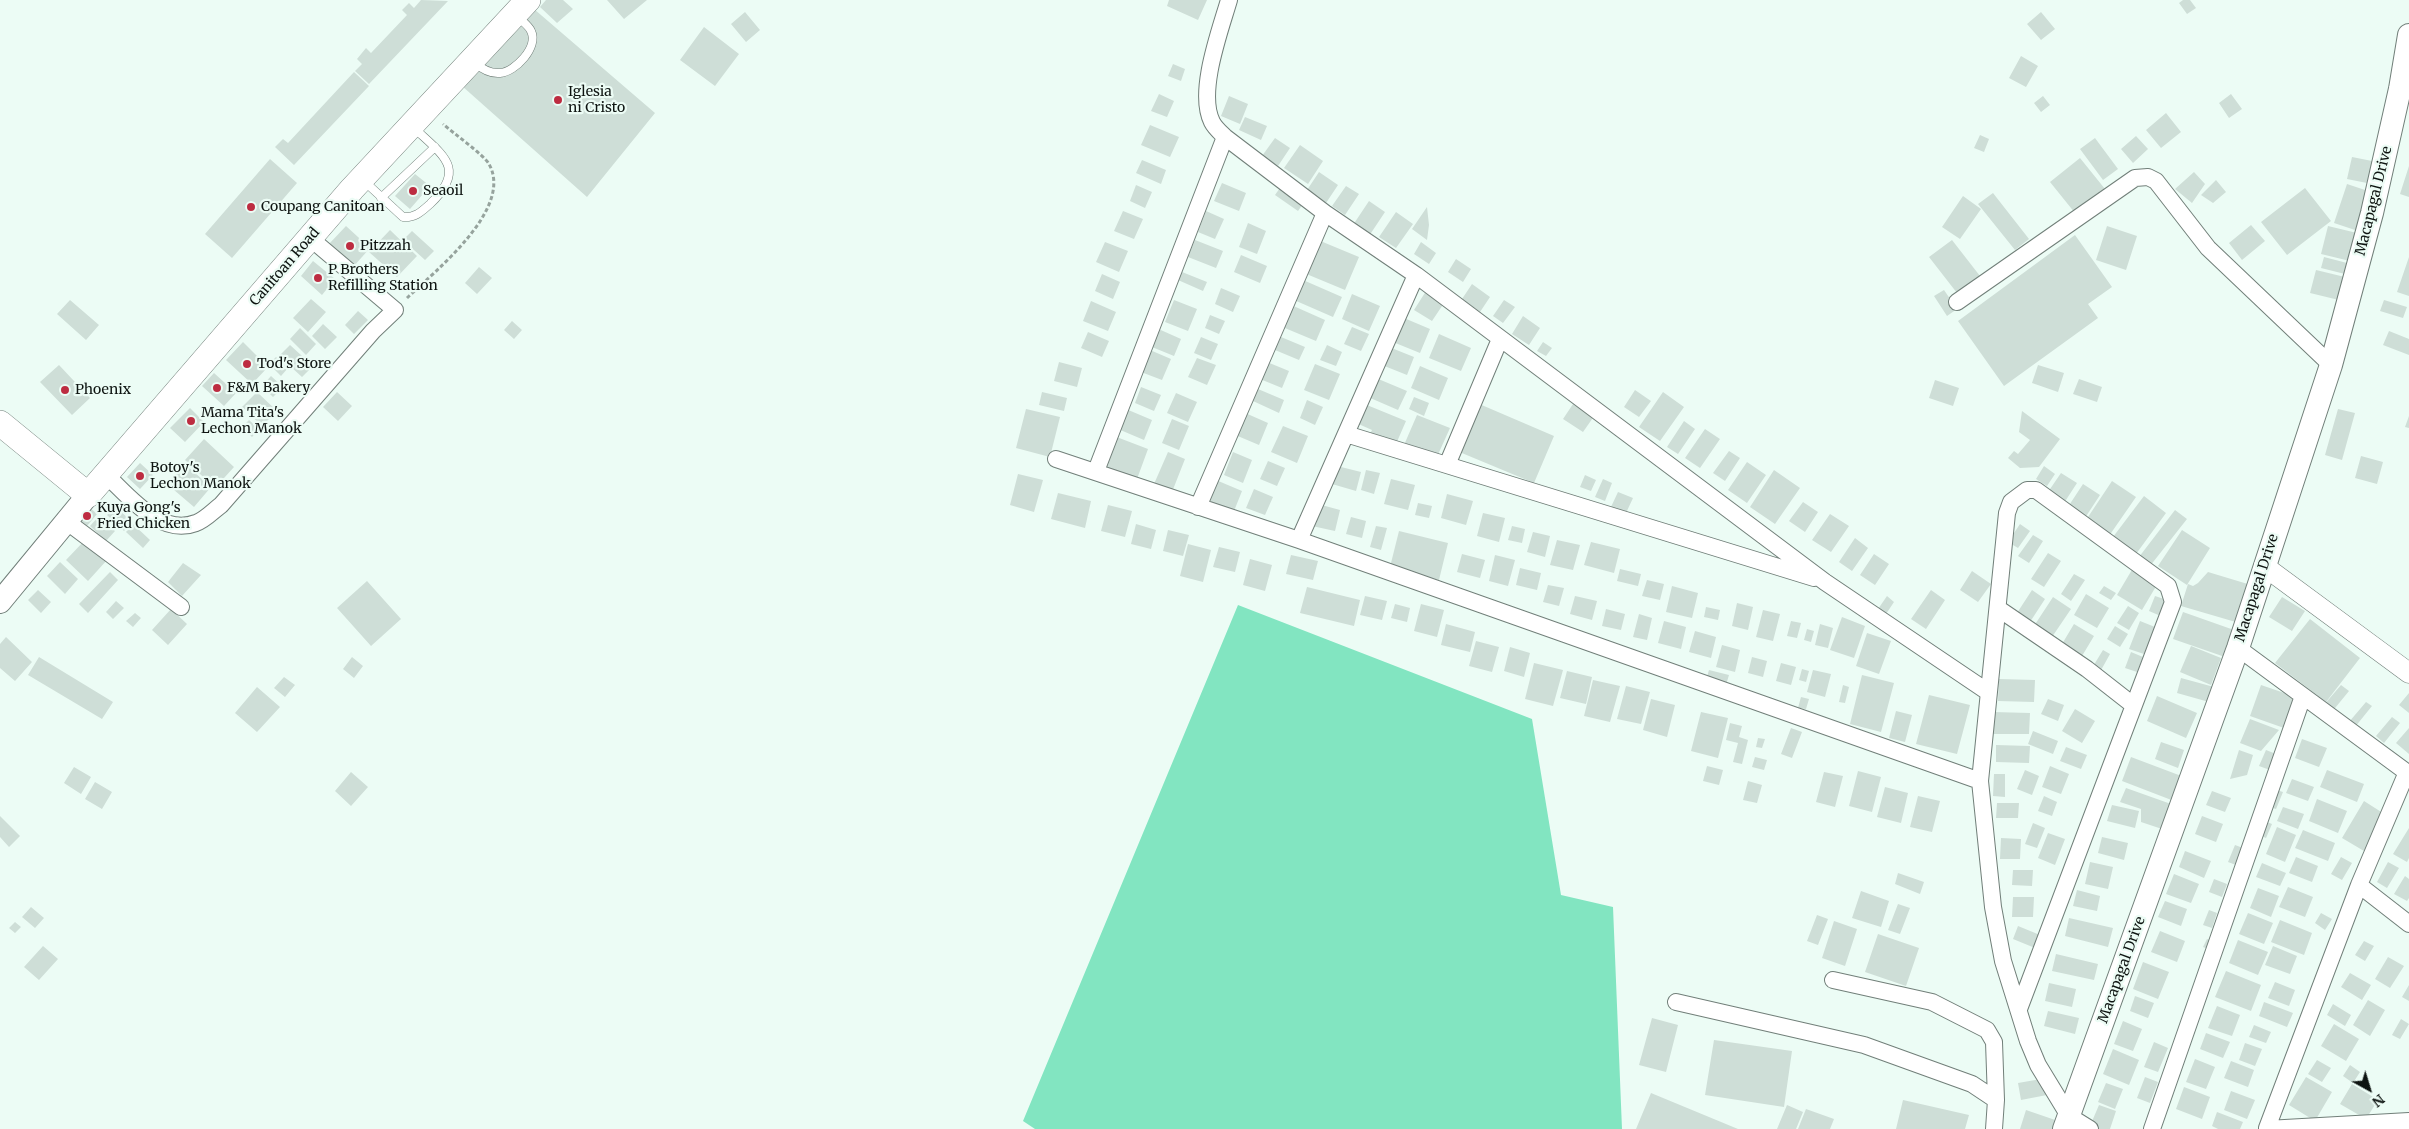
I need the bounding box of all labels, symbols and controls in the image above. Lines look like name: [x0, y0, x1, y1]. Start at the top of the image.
place label: Iglesia ni Cristo: [568, 84, 625, 116]
marker: Iglesia ni Cristo: [552, 94, 564, 106]
street label: Macapagal Drive: [2352, 145, 2396, 257]
place label: Seaoil: [423, 183, 463, 199]
marker: Seaoil: [407, 185, 419, 197]
place label: Coupang Canitoan: [261, 199, 385, 215]
marker: Coupang Canitoan: [245, 201, 257, 213]
street label: Canitoan Road: [247, 225, 323, 309]
place label: Pitzzah: [360, 238, 411, 254]
marker: Pitzzah: [344, 240, 356, 252]
place label: P Brothers Refilling Station: [328, 262, 438, 294]
marker: P Brothers Refilling Station: [312, 272, 324, 284]
place label: Tod's Store: [257, 356, 331, 372]
marker: Tod's Store: [241, 358, 253, 370]
place label: F&M Bakery: [227, 380, 310, 396]
place label: Phoenix: [75, 382, 131, 398]
marker: F&M Bakery: [211, 382, 223, 394]
marker: Phoenix: [59, 384, 71, 396]
place label: Mama Tita's Lechon Manok: [201, 405, 302, 438]
marker: Mama Tita's Lechon Manok: [185, 415, 197, 427]
place label: Botoy's Lechon Manok: [150, 460, 251, 492]
marker: Botoy's Lechon Manok: [134, 470, 146, 482]
place label: Kuya Gong's Fried Chicken: [97, 500, 190, 532]
marker: Kuya Gong's Fried Chicken: [81, 510, 93, 522]
street label: Macapagal Drive: [2232, 532, 2282, 644]
street label: Macapagal Drive: [2095, 914, 2149, 1026]
north arrow: [2344, 1064, 2394, 1114]
text: N: [2368, 1090, 2388, 1111]

